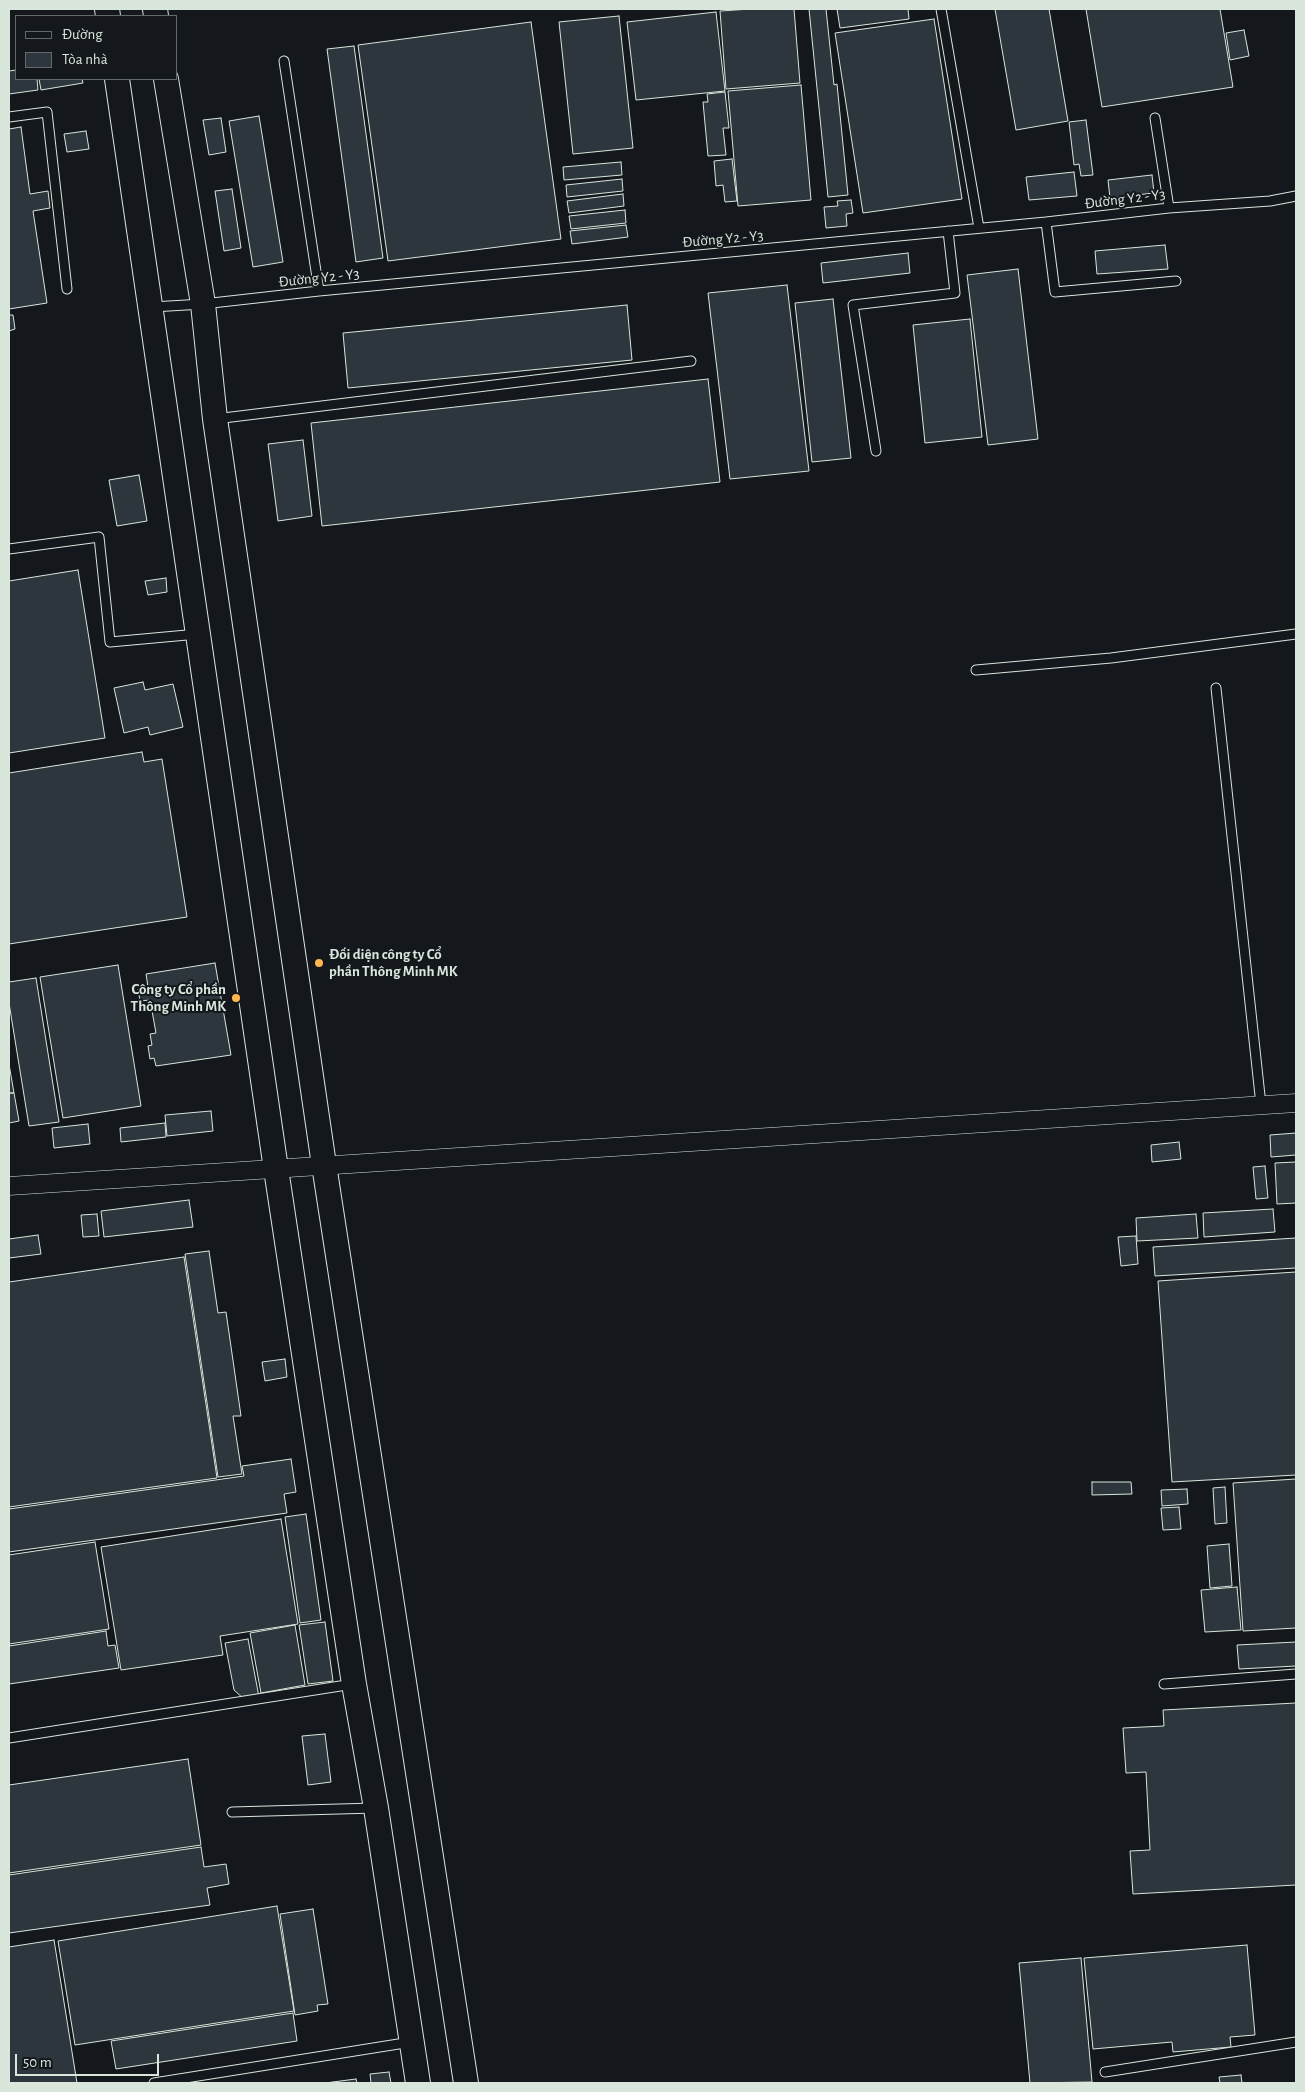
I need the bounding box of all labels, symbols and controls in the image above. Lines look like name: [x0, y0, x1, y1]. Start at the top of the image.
legend: [15, 15, 178, 80]
text: Đường: [62, 27, 102, 42]
text: Tòa nhà: [62, 52, 108, 67]
street label: Đường Y2 - Y3: [1084, 185, 1166, 213]
street label: Đường Y2 - Y3: [682, 226, 764, 252]
street label: Đường Y2 - Y3: [278, 265, 360, 291]
place label: Đối diện công ty Cổ phần Thông Minh MK: [329, 945, 457, 980]
marker: Đối diện công ty Cổ phần Thông Minh MK: [313, 957, 325, 969]
place label: Công ty Cổ phần Thông Minh MK: [131, 980, 226, 1015]
marker: Công ty Cổ phần Thông Minh MK: [230, 992, 242, 1004]
scale bar: [18, 2044, 161, 2076]
text: 50 m: [23, 2055, 52, 2070]

